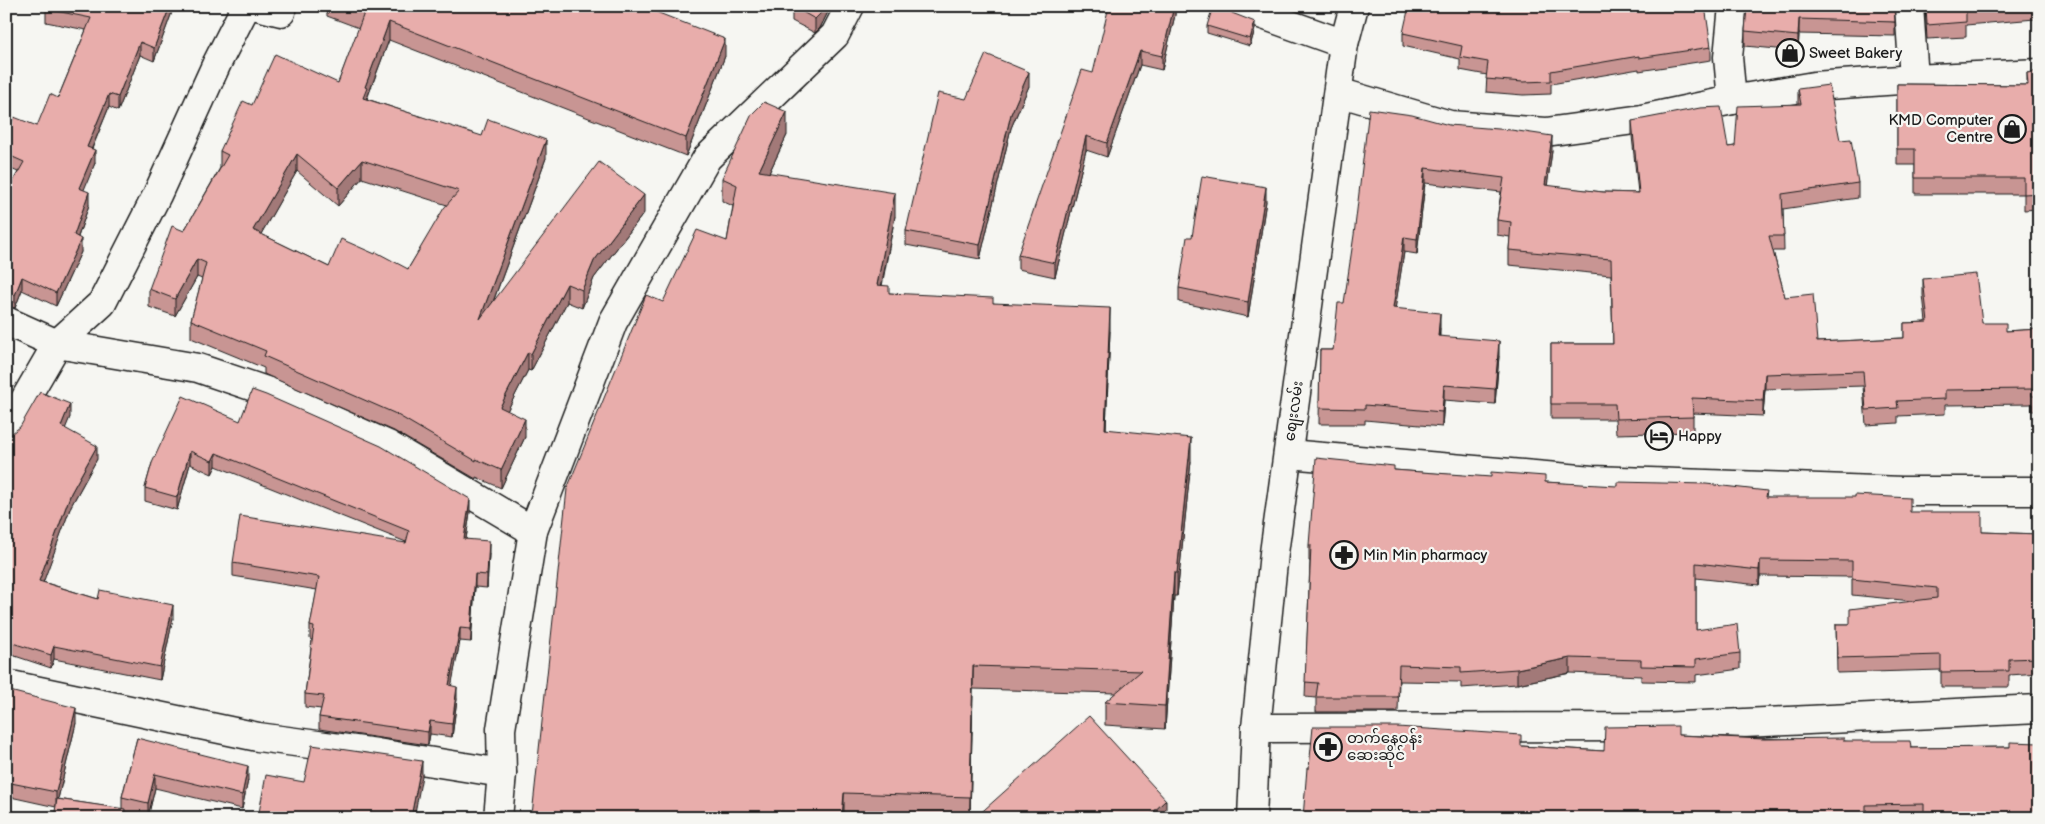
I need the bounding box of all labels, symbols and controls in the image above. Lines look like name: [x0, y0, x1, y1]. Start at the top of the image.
shop icon: Sweet Bakery: [1775, 38, 1805, 68]
place label: Sweet Bakery: [1809, 44, 1902, 63]
place label: KMD Computer Centre: [1888, 111, 1994, 147]
shop icon: KMD Computer Centre: [1997, 114, 2027, 144]
street label: စျေးလမ်း: [1279, 380, 1310, 443]
hotel icon: Happy: [1644, 421, 1674, 451]
place label: Happy: [1678, 427, 1722, 446]
pharmacy icon: Min Min pharmacy: [1329, 540, 1359, 570]
place label: Min Min pharmacy: [1363, 546, 1488, 565]
place label: တက်နေဝန်း ဆေးဆိုင်: [1347, 728, 1422, 767]
pharmacy icon: တက်နေဝန်း ဆေးဆိုင်: [1313, 732, 1343, 762]

